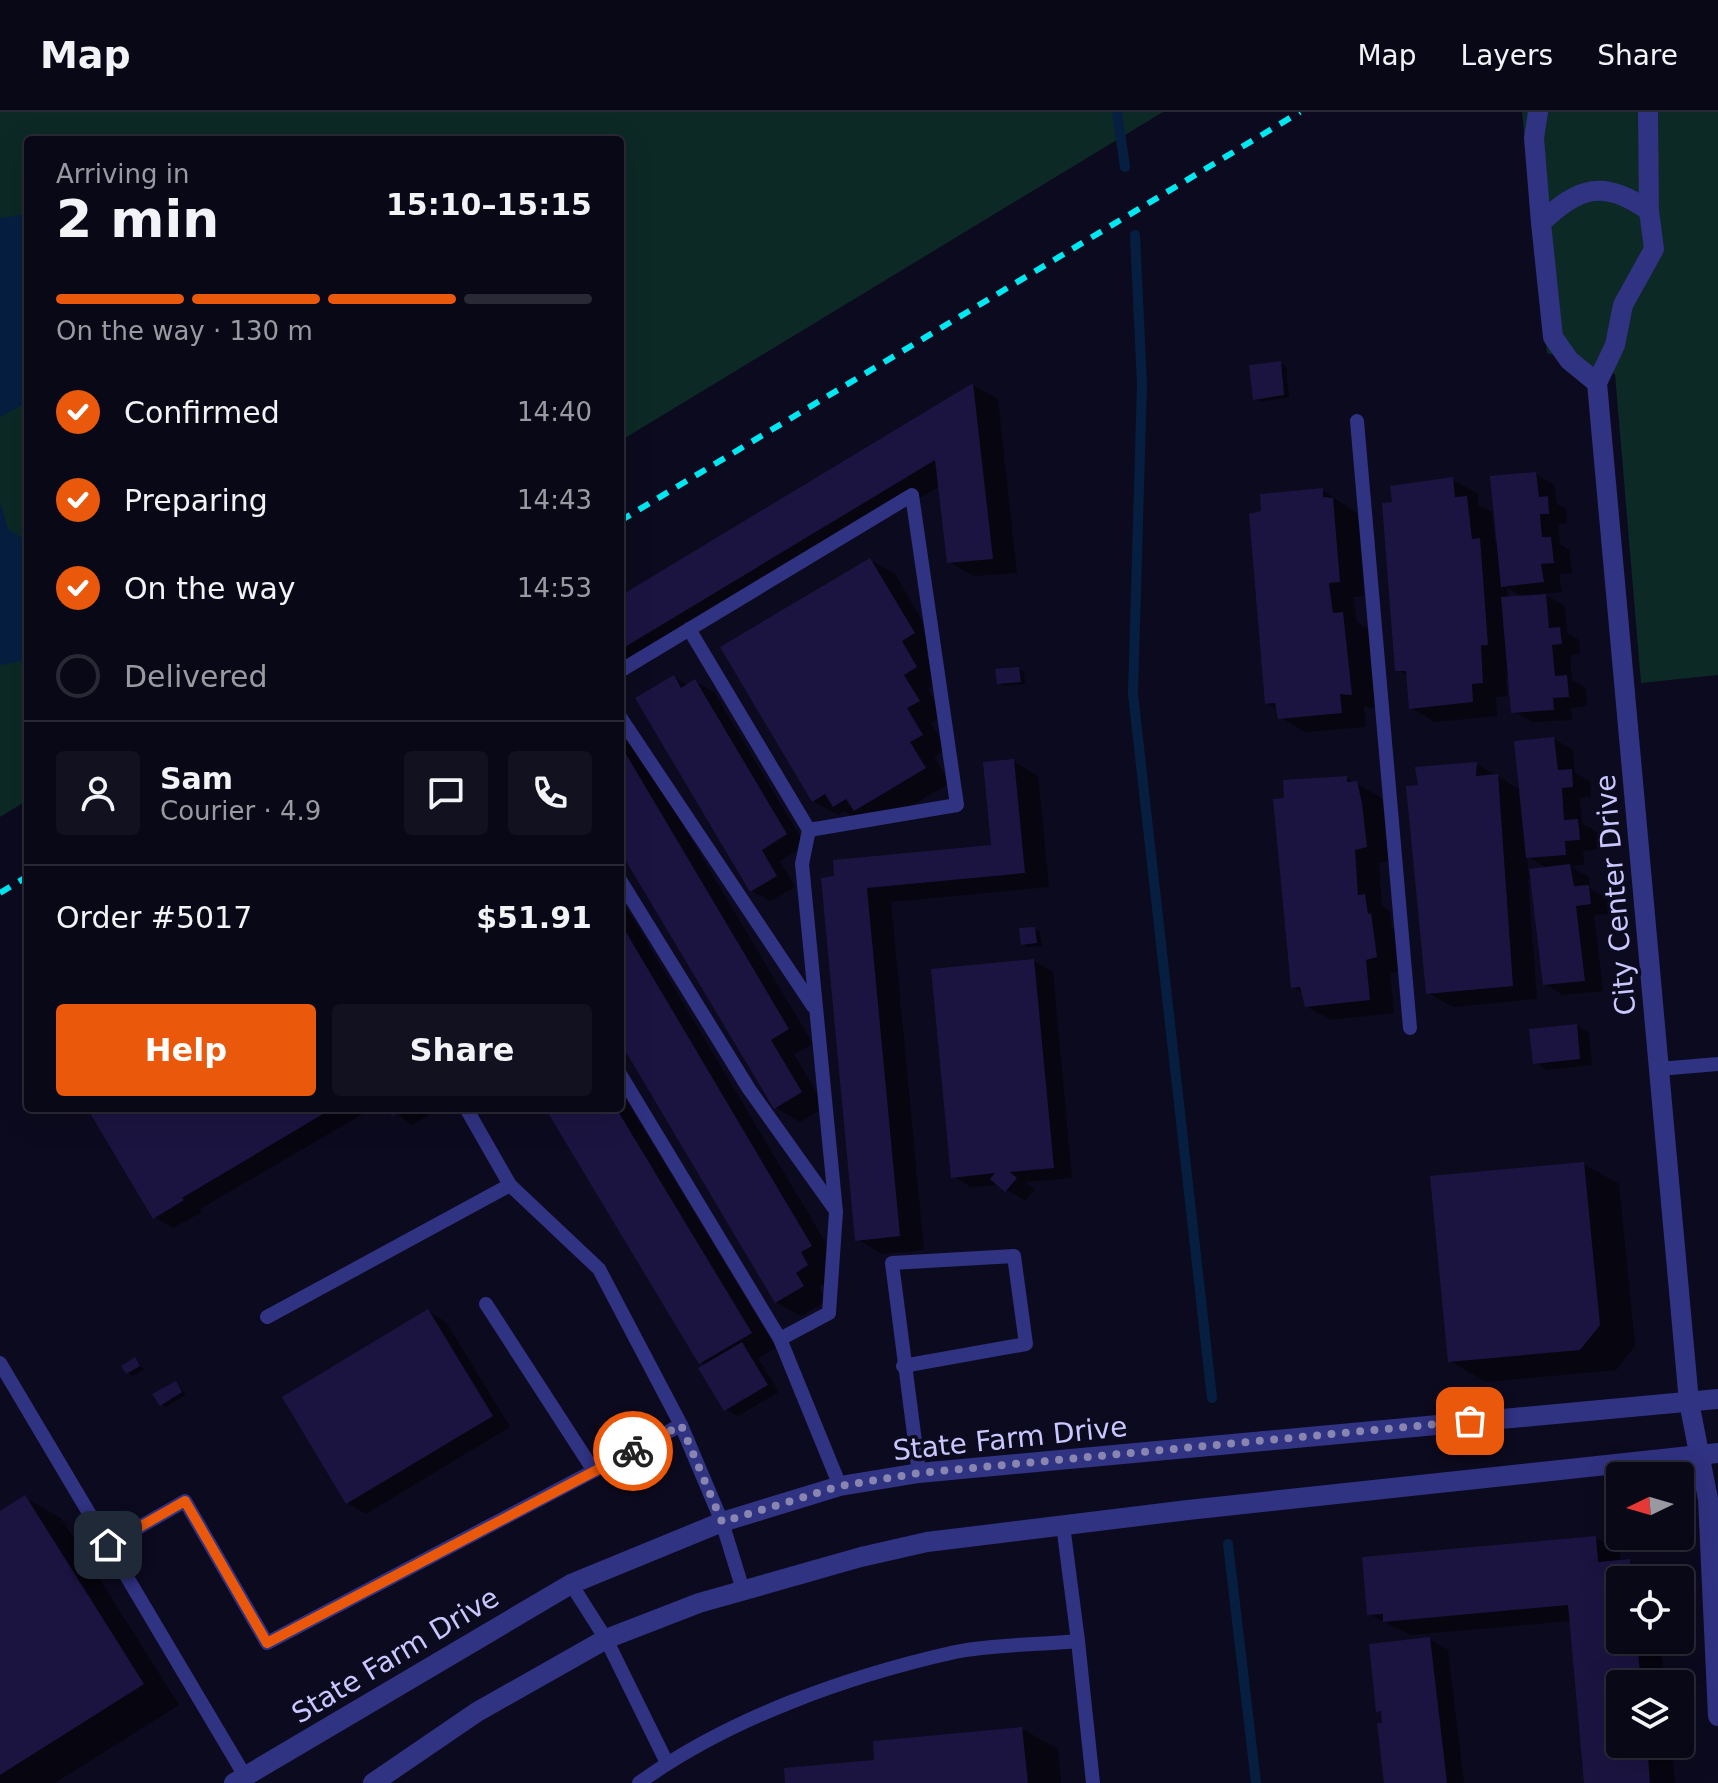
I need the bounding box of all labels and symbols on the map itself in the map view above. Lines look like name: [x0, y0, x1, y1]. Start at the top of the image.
street label: City Center Drive: [1589, 773, 1642, 1017]
pin: [1436, 1387, 1504, 1455]
street label: State Farm Drive: [891, 1410, 1129, 1467]
courier: [593, 1411, 673, 1491]
north arrow: [1606, 1462, 1694, 1550]
pin: [74, 1511, 142, 1579]
street label: State Farm Drive: [286, 1581, 505, 1730]

